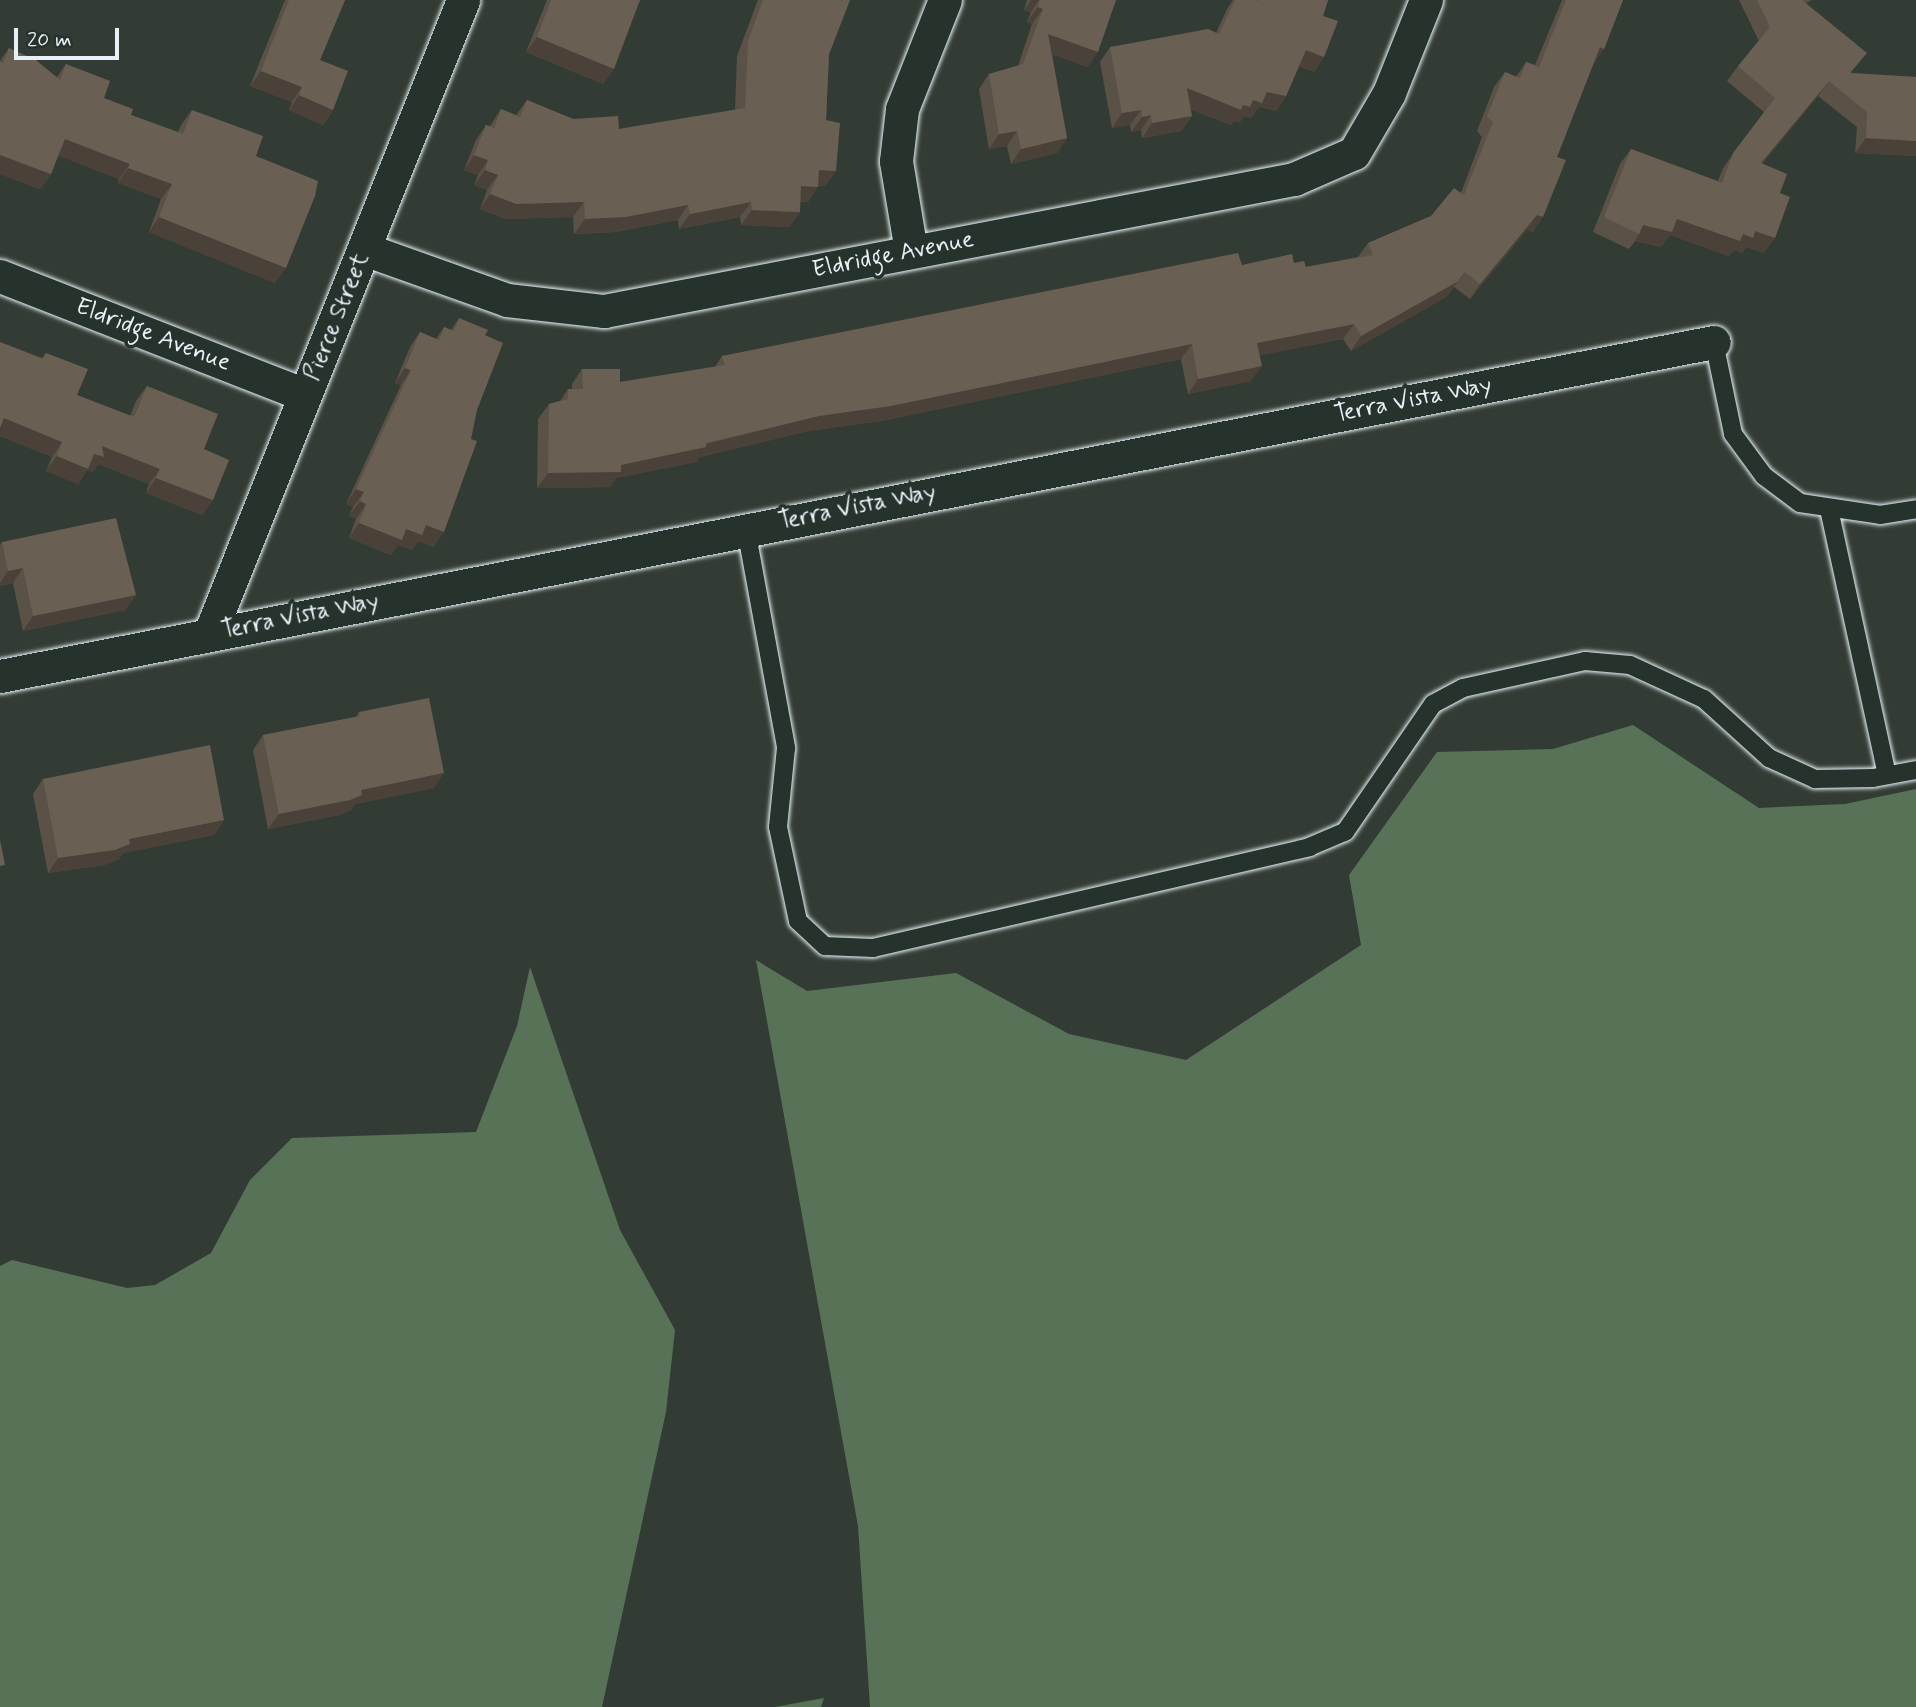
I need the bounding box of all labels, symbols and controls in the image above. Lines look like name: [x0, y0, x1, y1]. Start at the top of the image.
scale bar: [18, 14, 122, 58]
text: 20 m: [27, 26, 72, 54]
street label: Eldridge Avenue: [810, 225, 976, 285]
street label: Pierce Street: [298, 249, 376, 385]
street label: Eldridge Avenue: [71, 292, 235, 378]
street label: Terra Vista Way: [1331, 370, 1495, 430]
street label: Terra Vista Way: [775, 477, 939, 537]
street label: Terra Vista Way: [218, 586, 382, 646]

